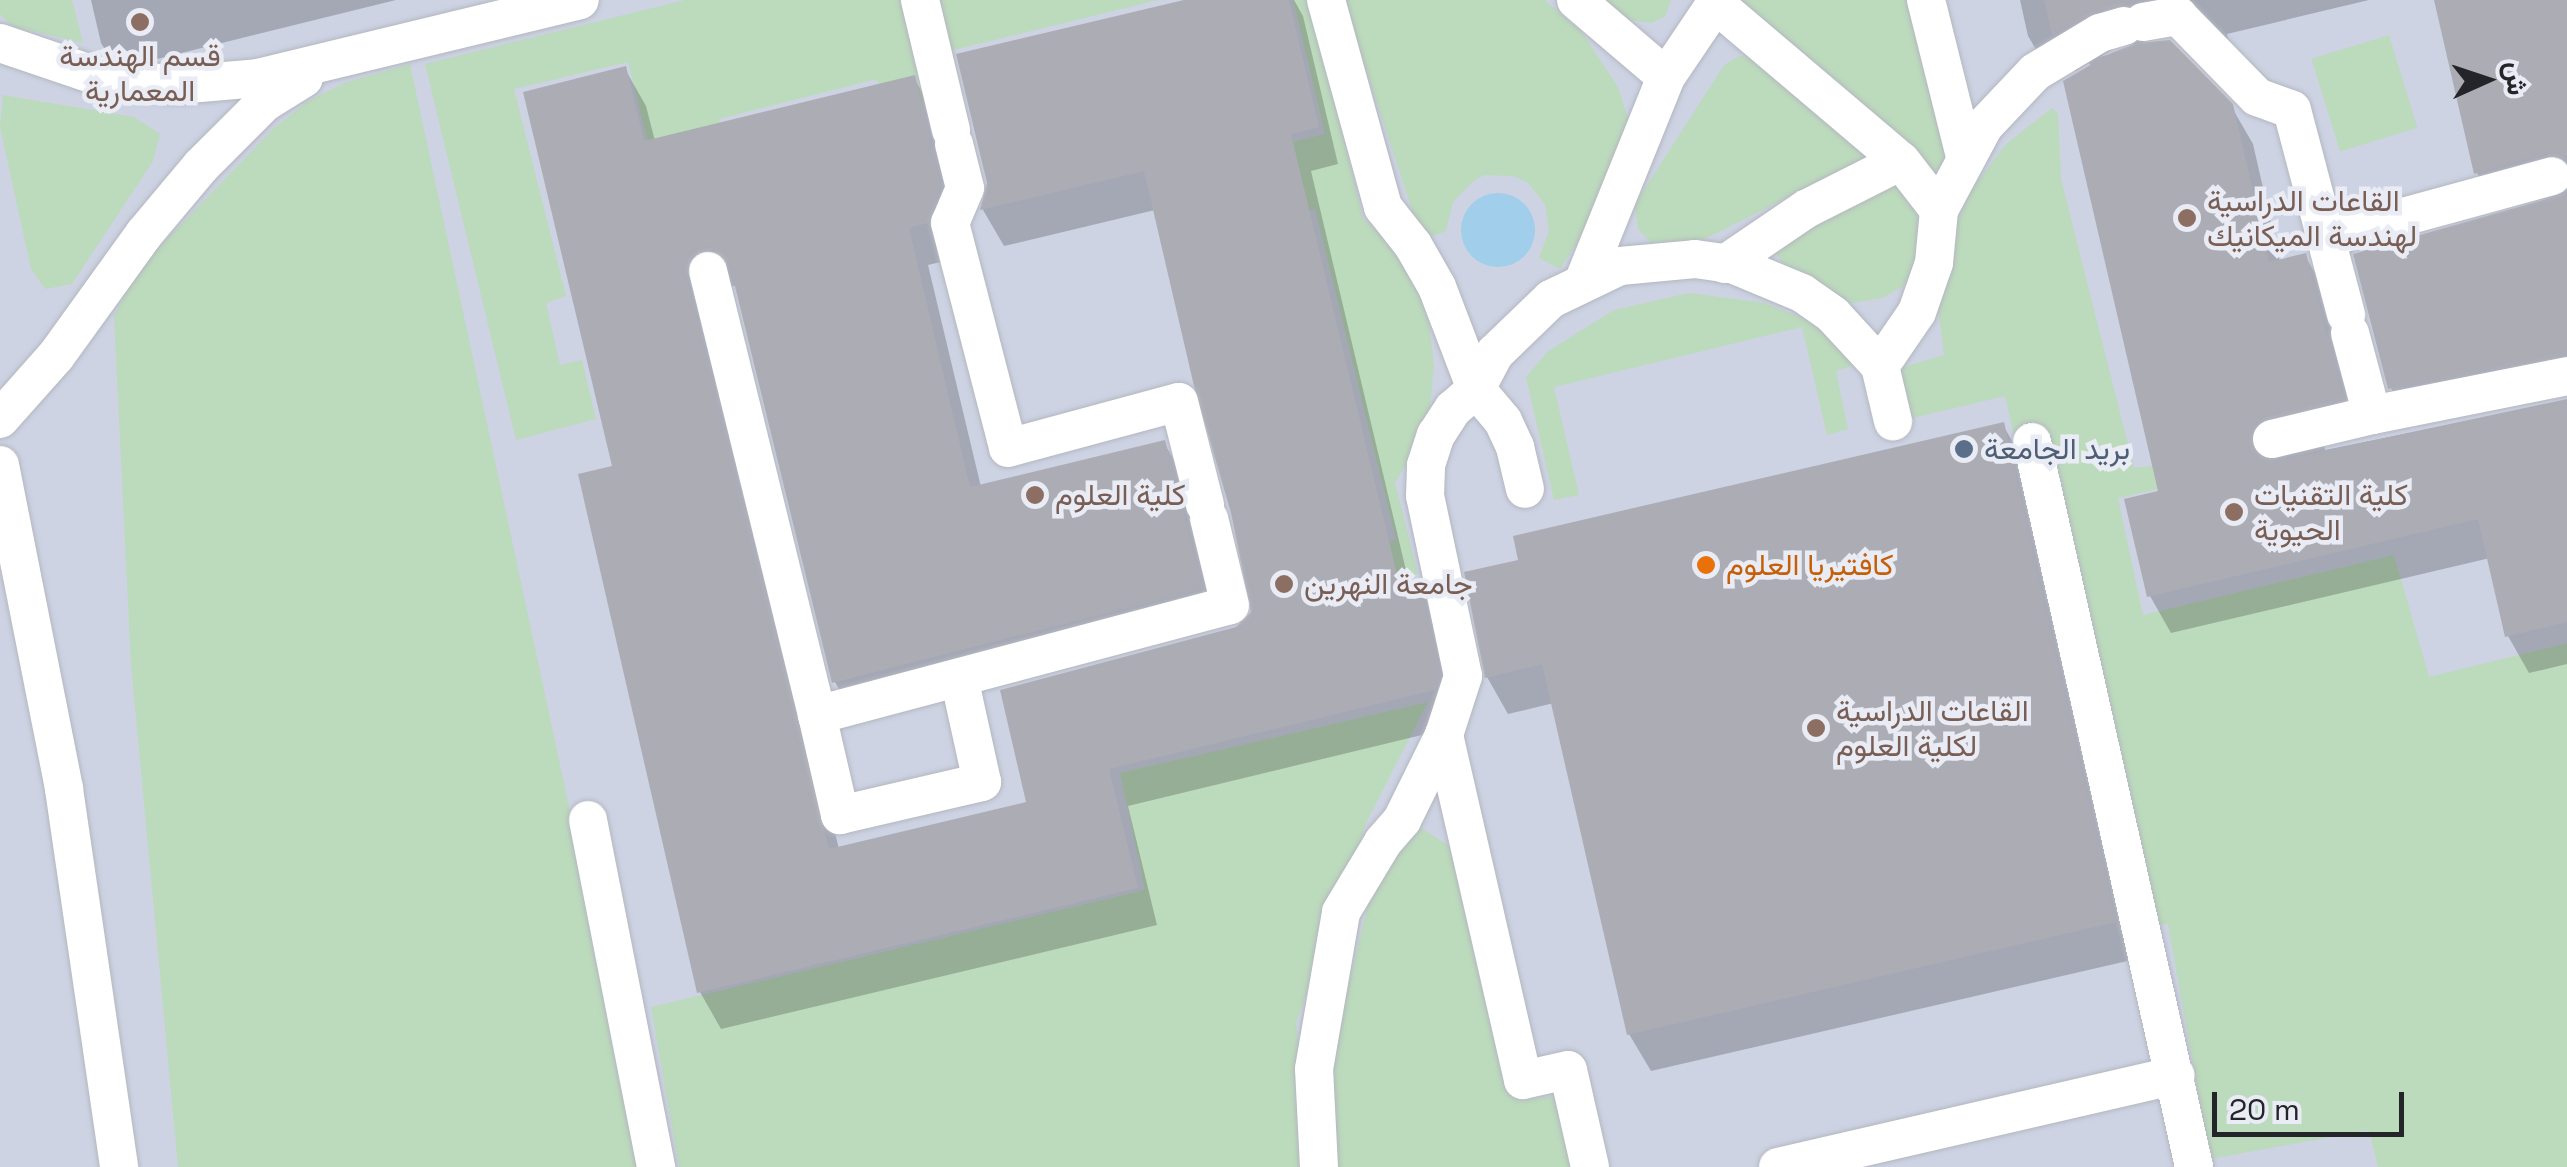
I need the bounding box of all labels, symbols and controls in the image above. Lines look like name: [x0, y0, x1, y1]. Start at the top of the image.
marker: قسم الهندسة المعمارية: [129, 11, 151, 33]
north arrow: [2437, 30, 2537, 130]
place label: قسم الهندسة المعمارية: [59, 38, 221, 108]
text: ش: [2498, 61, 2536, 96]
place label: القاعات الدراسية لهندسة الميكانيك: [2207, 183, 2417, 254]
marker: القاعات الدراسية لهندسة الميكانيك: [2176, 207, 2198, 229]
place label: بريد الجامعة: [1984, 431, 2130, 467]
marker: بريد الجامعة: [1953, 438, 1975, 460]
place label: كلية العلوم: [1055, 477, 1185, 513]
place label: كلية التقنيات الحيوية: [2254, 477, 2408, 548]
marker: كلية العلوم: [1024, 484, 1046, 506]
marker: كلية التقنيات الحيوية: [2223, 501, 2245, 523]
place label: كافتيريا العلوم: [1726, 547, 1894, 583]
marker: كافتيريا العلوم: [1695, 554, 1717, 576]
place label: جامعة النهرين: [1304, 566, 1473, 602]
marker: جامعة النهرين: [1273, 573, 1295, 595]
place label: القاعات الدراسية لكلية العلوم: [1836, 693, 2029, 764]
marker: القاعات الدراسية لكلية العلوم: [1805, 717, 1827, 739]
scale bar: [2217, 1072, 2410, 1134]
text: 20 m: [2229, 1090, 2300, 1129]

